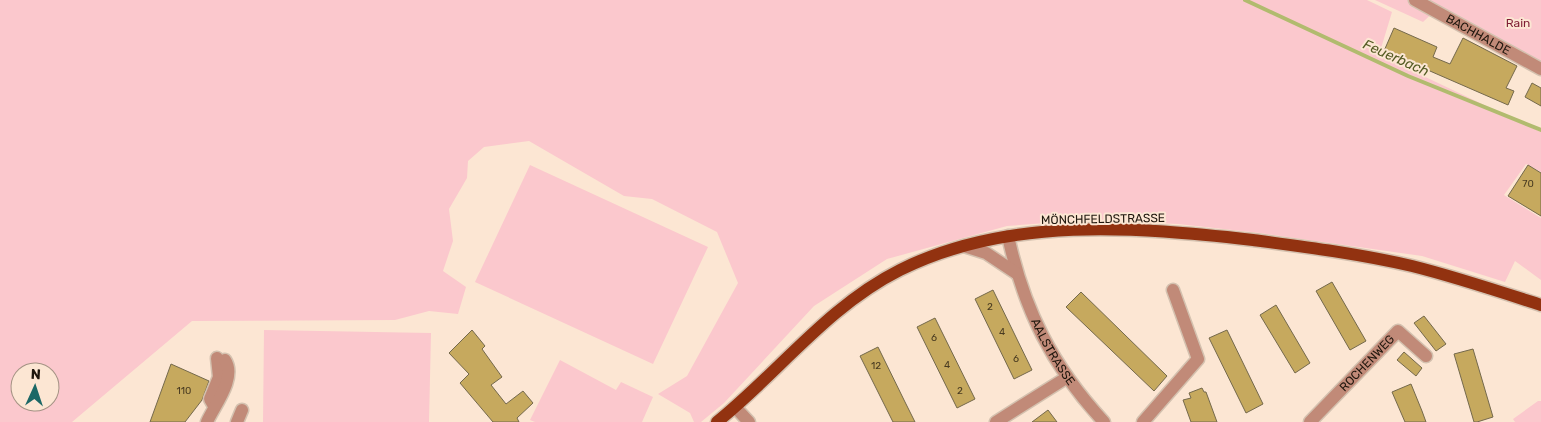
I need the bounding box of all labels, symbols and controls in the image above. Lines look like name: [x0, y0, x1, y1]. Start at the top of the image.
street label: BACHHALDE: [1444, 11, 1513, 58]
park label: Rain: [1506, 16, 1530, 30]
water label: Feuerbach: [1360, 36, 1432, 80]
house number: 70: [1522, 178, 1534, 190]
street label: MÖNCHFELDSTRASSE: [1041, 211, 1165, 227]
house number: 2: [987, 301, 993, 313]
street label: AALSTRASSE: [1028, 316, 1078, 388]
house number: 4: [999, 326, 1005, 338]
house number: 6: [931, 332, 937, 344]
street label: ROCHENWEG: [1337, 332, 1397, 394]
house number: 6: [1013, 353, 1019, 365]
house number: 4: [944, 359, 950, 371]
house number: 12: [871, 360, 881, 372]
north arrow: [10, 362, 60, 412]
text: N: [30, 366, 41, 383]
house number: 110: [177, 385, 191, 397]
house number: 2: [957, 385, 963, 397]

